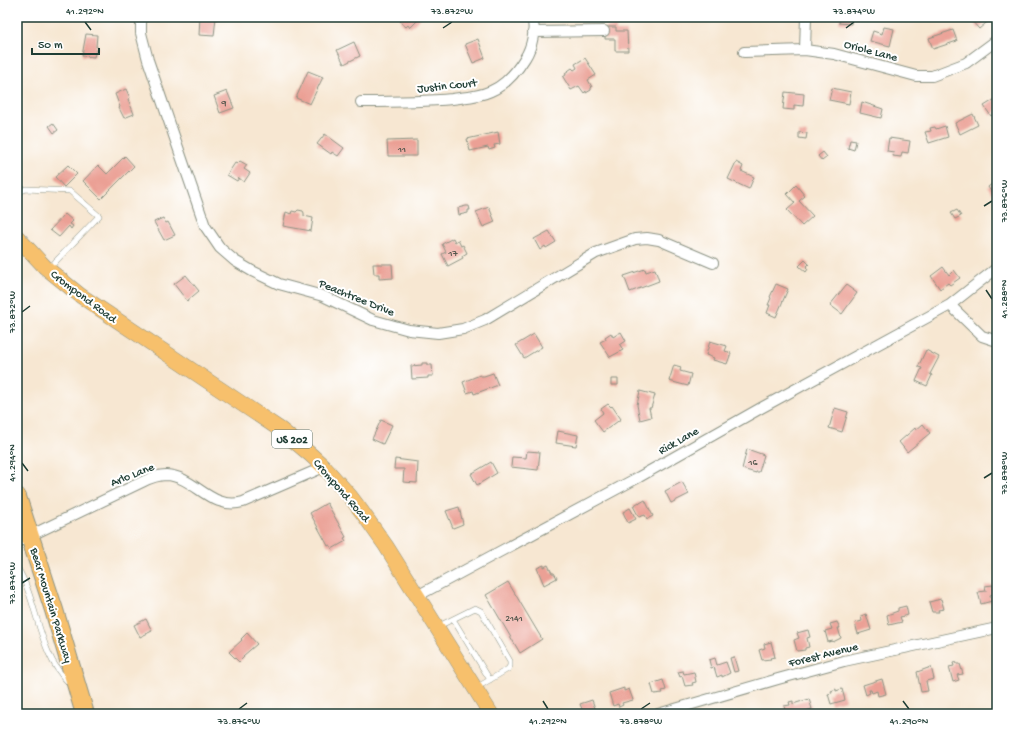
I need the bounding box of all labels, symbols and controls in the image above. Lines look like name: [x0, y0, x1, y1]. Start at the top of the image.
text: 41.292°N: [66, 6, 104, 18]
text: 73.872°W: [430, 6, 474, 18]
text: 73.874°W: [832, 6, 875, 18]
scale bar: [32, 30, 99, 56]
street label: Oriole Lane: [842, 38, 900, 66]
text: 50 m: [38, 39, 63, 53]
street label: Justin Court: [417, 77, 479, 97]
house number: 9: [220, 98, 227, 110]
house number: 11: [397, 144, 406, 156]
text: 73.876°W: [999, 179, 1011, 223]
house number: 17: [447, 248, 458, 260]
street label: Crompond Road: [47, 268, 119, 328]
street label: Peachtree Drive: [315, 277, 397, 321]
text: 41.288°N: [999, 279, 1011, 318]
text: 73.872°W: [7, 290, 19, 334]
street label: Rick Lane: [656, 425, 702, 459]
road number: US 202: [272, 430, 312, 448]
text: 41.294°N: [7, 444, 19, 482]
text: 73.878°W: [999, 451, 1011, 495]
street label: Crompond Road: [309, 457, 372, 527]
house number: 16: [747, 457, 758, 469]
street label: Arlo Lane: [109, 460, 157, 491]
street label: Bear Mountain Parkway: [26, 545, 74, 665]
text: 73.874°W: [7, 562, 19, 605]
house number: 2141: [505, 613, 523, 625]
street label: Forest Avenue: [786, 640, 860, 672]
text: 73.876°W: [217, 716, 261, 728]
text: 41.292°N: [529, 716, 567, 728]
text: 73.878°W: [619, 716, 663, 728]
text: 41.290°N: [890, 716, 929, 728]

